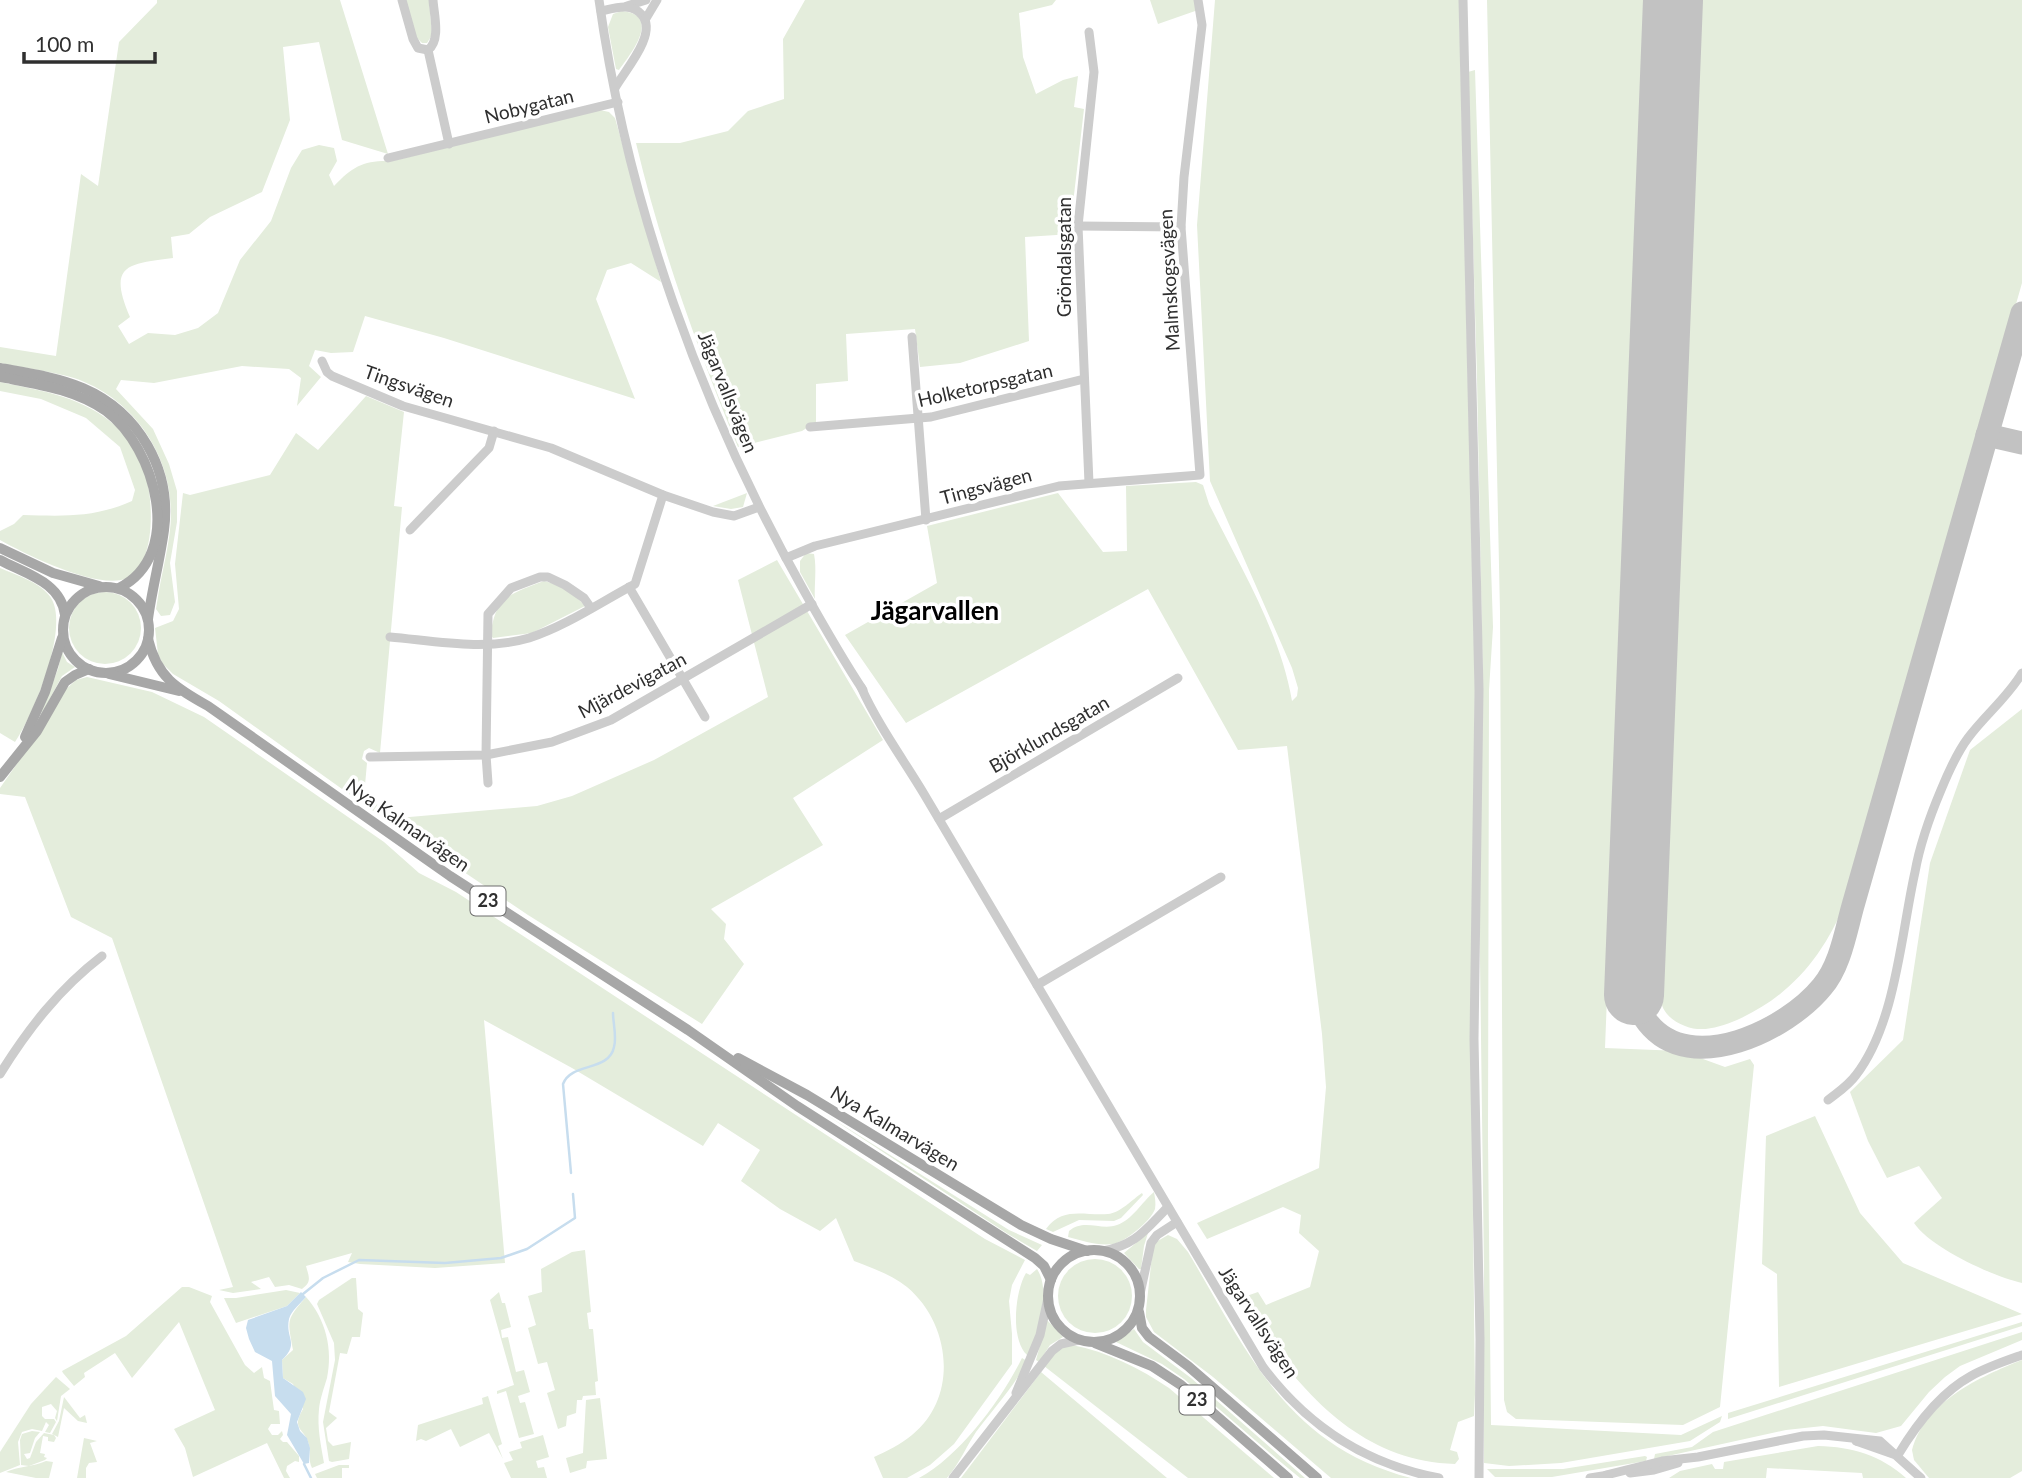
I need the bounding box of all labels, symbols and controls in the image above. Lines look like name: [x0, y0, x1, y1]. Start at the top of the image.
scale bar: [24, 21, 156, 65]
text: 100 m: [35, 31, 94, 56]
street label: Nobygatan: [482, 83, 576, 128]
street label: Gröndalsgatan: [1052, 197, 1075, 317]
street label: Malmskogsvägen: [1153, 208, 1184, 352]
street label: Jägarvallsvägen: [694, 328, 763, 456]
street label: Holketorpsgatan: [915, 358, 1055, 411]
street label: Tingsvägen: [361, 359, 457, 412]
street label: Tingsvägen: [938, 462, 1034, 509]
district label: Jägarvallen: [871, 594, 999, 626]
street label: Mjärdevigatan: [574, 646, 690, 723]
street label: Björklundsgatan: [985, 690, 1113, 777]
street label: Nya Kalmarvägen: [342, 773, 475, 876]
road number: 23: [470, 887, 505, 916]
street label: Nya Kalmarvägen: [827, 1080, 964, 1175]
street label: Jägarvallsvägen: [1215, 1261, 1304, 1382]
road number: 23: [1180, 1386, 1214, 1414]

